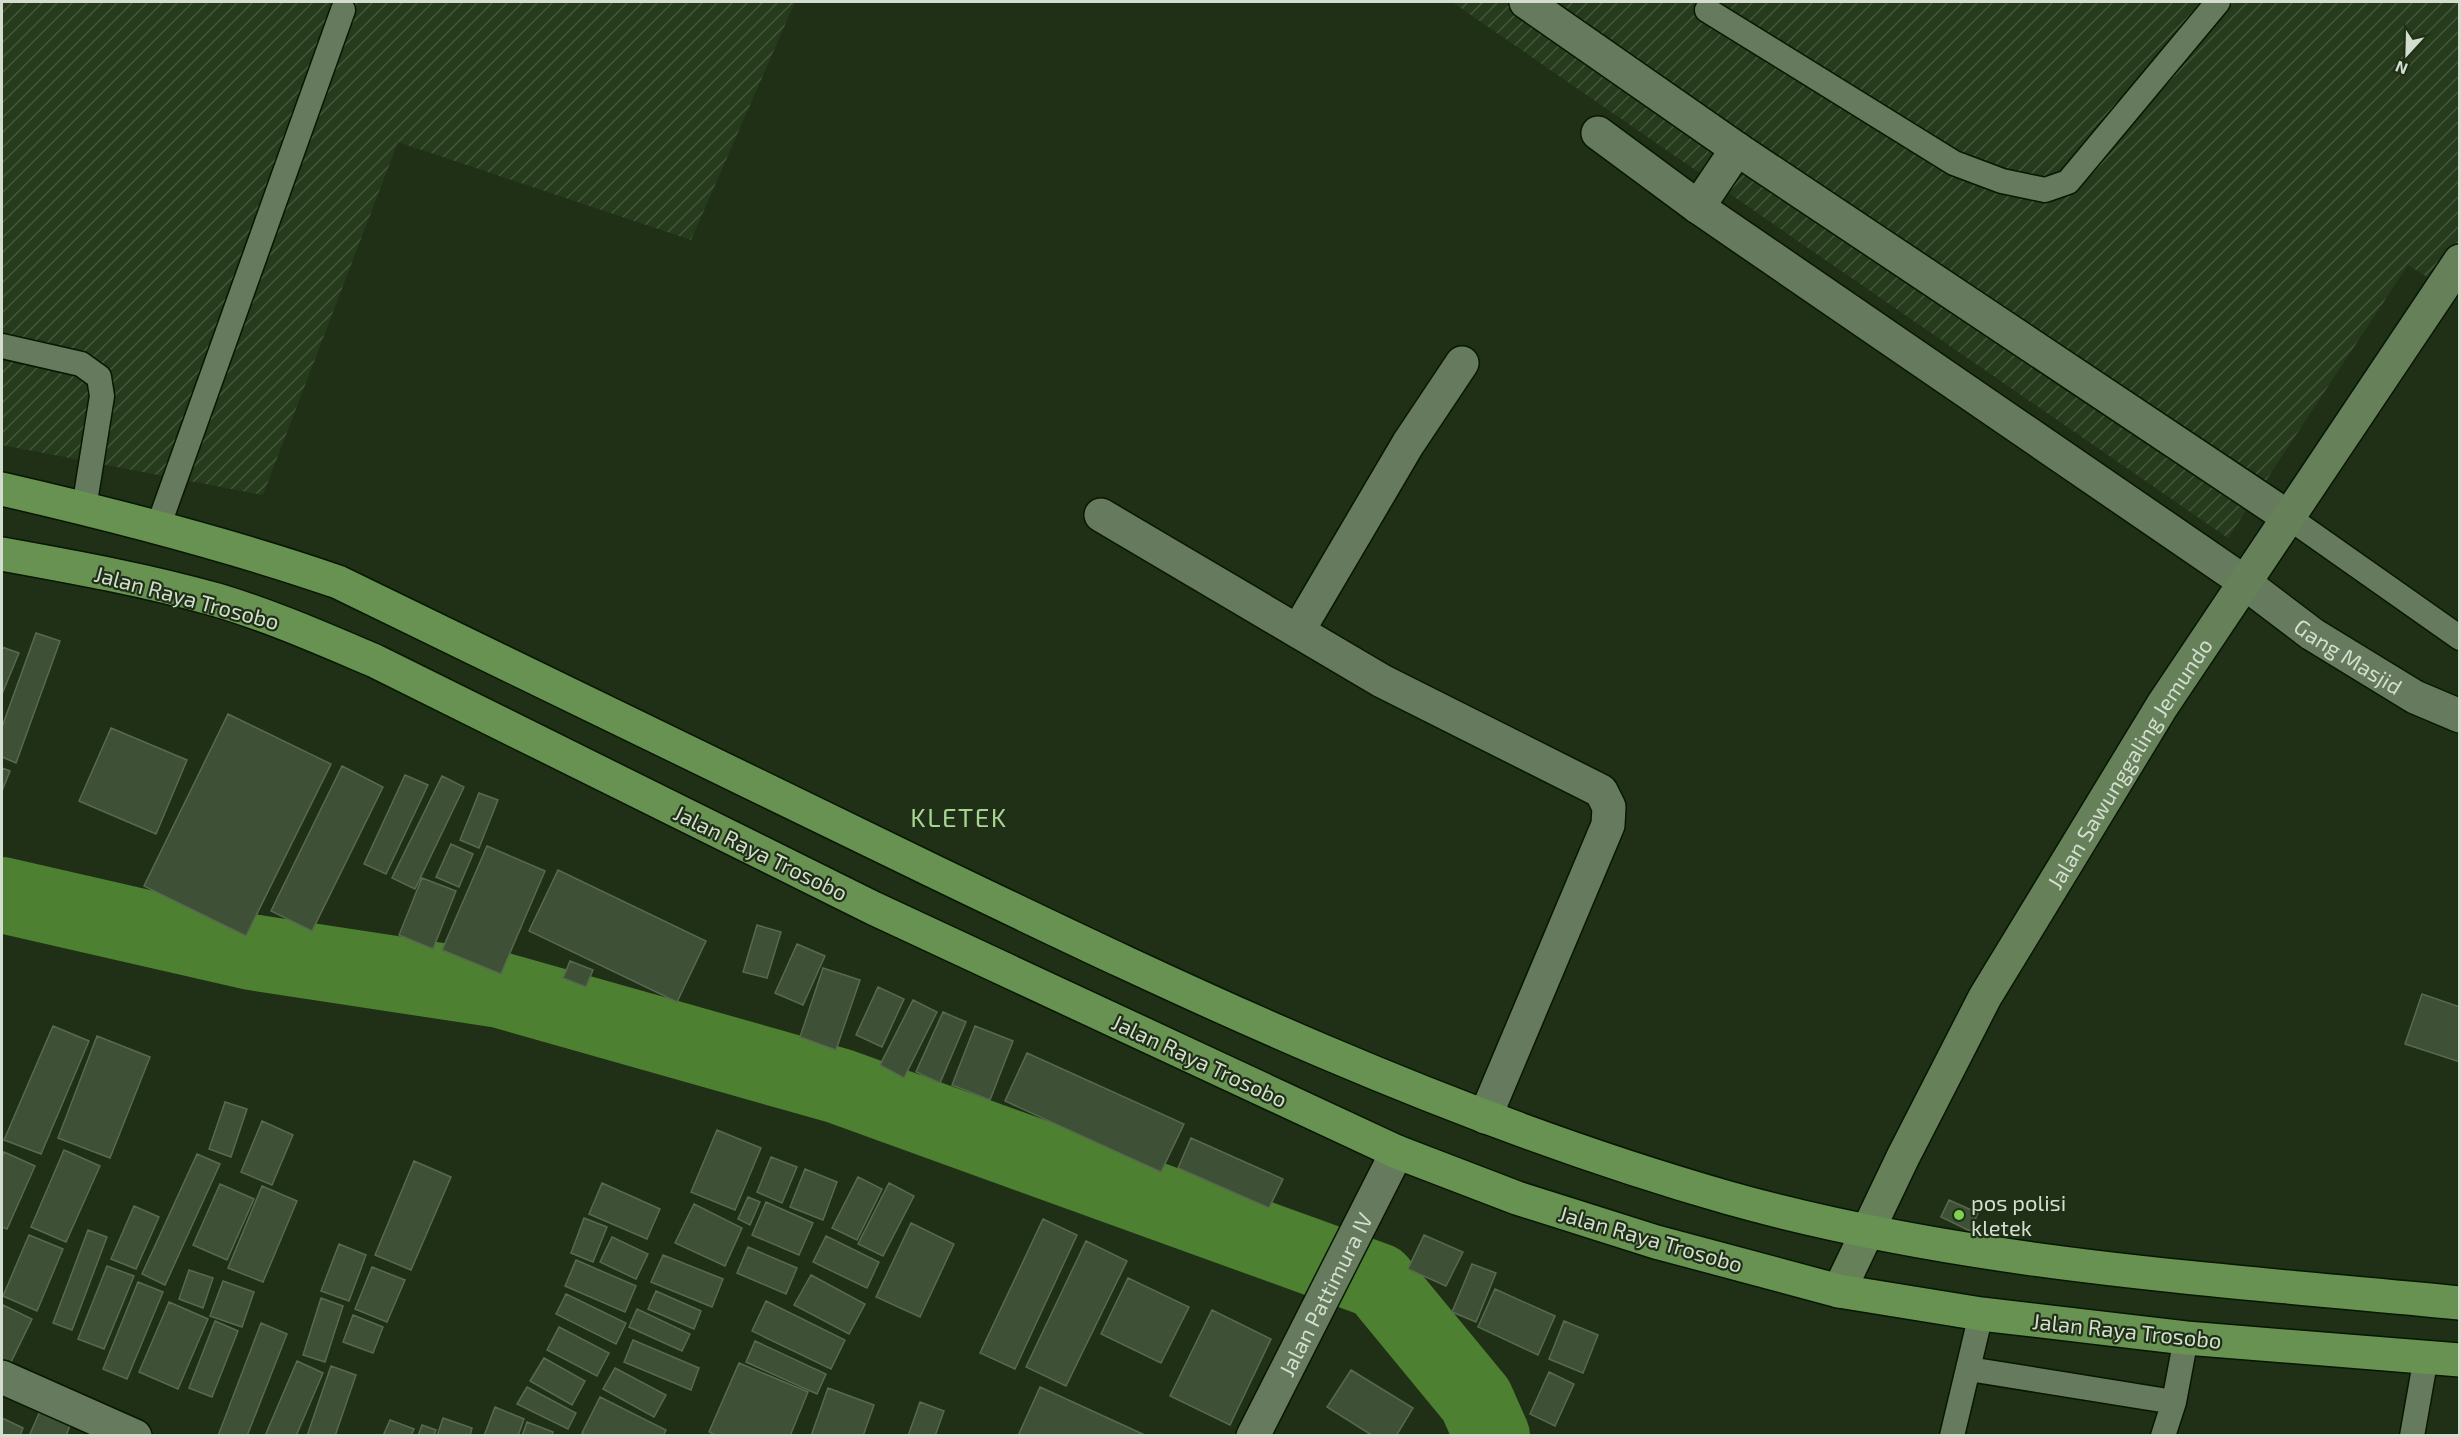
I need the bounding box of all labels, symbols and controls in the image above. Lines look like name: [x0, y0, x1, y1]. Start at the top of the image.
north arrow: [2377, 24, 2437, 84]
text: N: [2392, 57, 2410, 79]
street label: Jalan Raya Trosobo: [92, 560, 282, 634]
street label: Gang Masjid: [2289, 613, 2407, 699]
street label: Jalan Sawunggaling Jemundo: [2041, 633, 2217, 893]
street label: Jalan Raya Trosobo: [670, 799, 852, 905]
district label: KLETEK: [910, 801, 1008, 832]
street label: Jalan Raya Trosobo: [1108, 1008, 1292, 1112]
place label: pos polisi kletek: [1971, 1189, 2066, 1240]
street label: Jalan Raya Trosobo: [1556, 1199, 1746, 1277]
street label: Jalan Pattimura IV: [1273, 1208, 1377, 1380]
marker: pos polisi kletek: [1952, 1208, 1966, 1222]
street label: Jalan Raya Trosobo: [2031, 1307, 2223, 1353]

